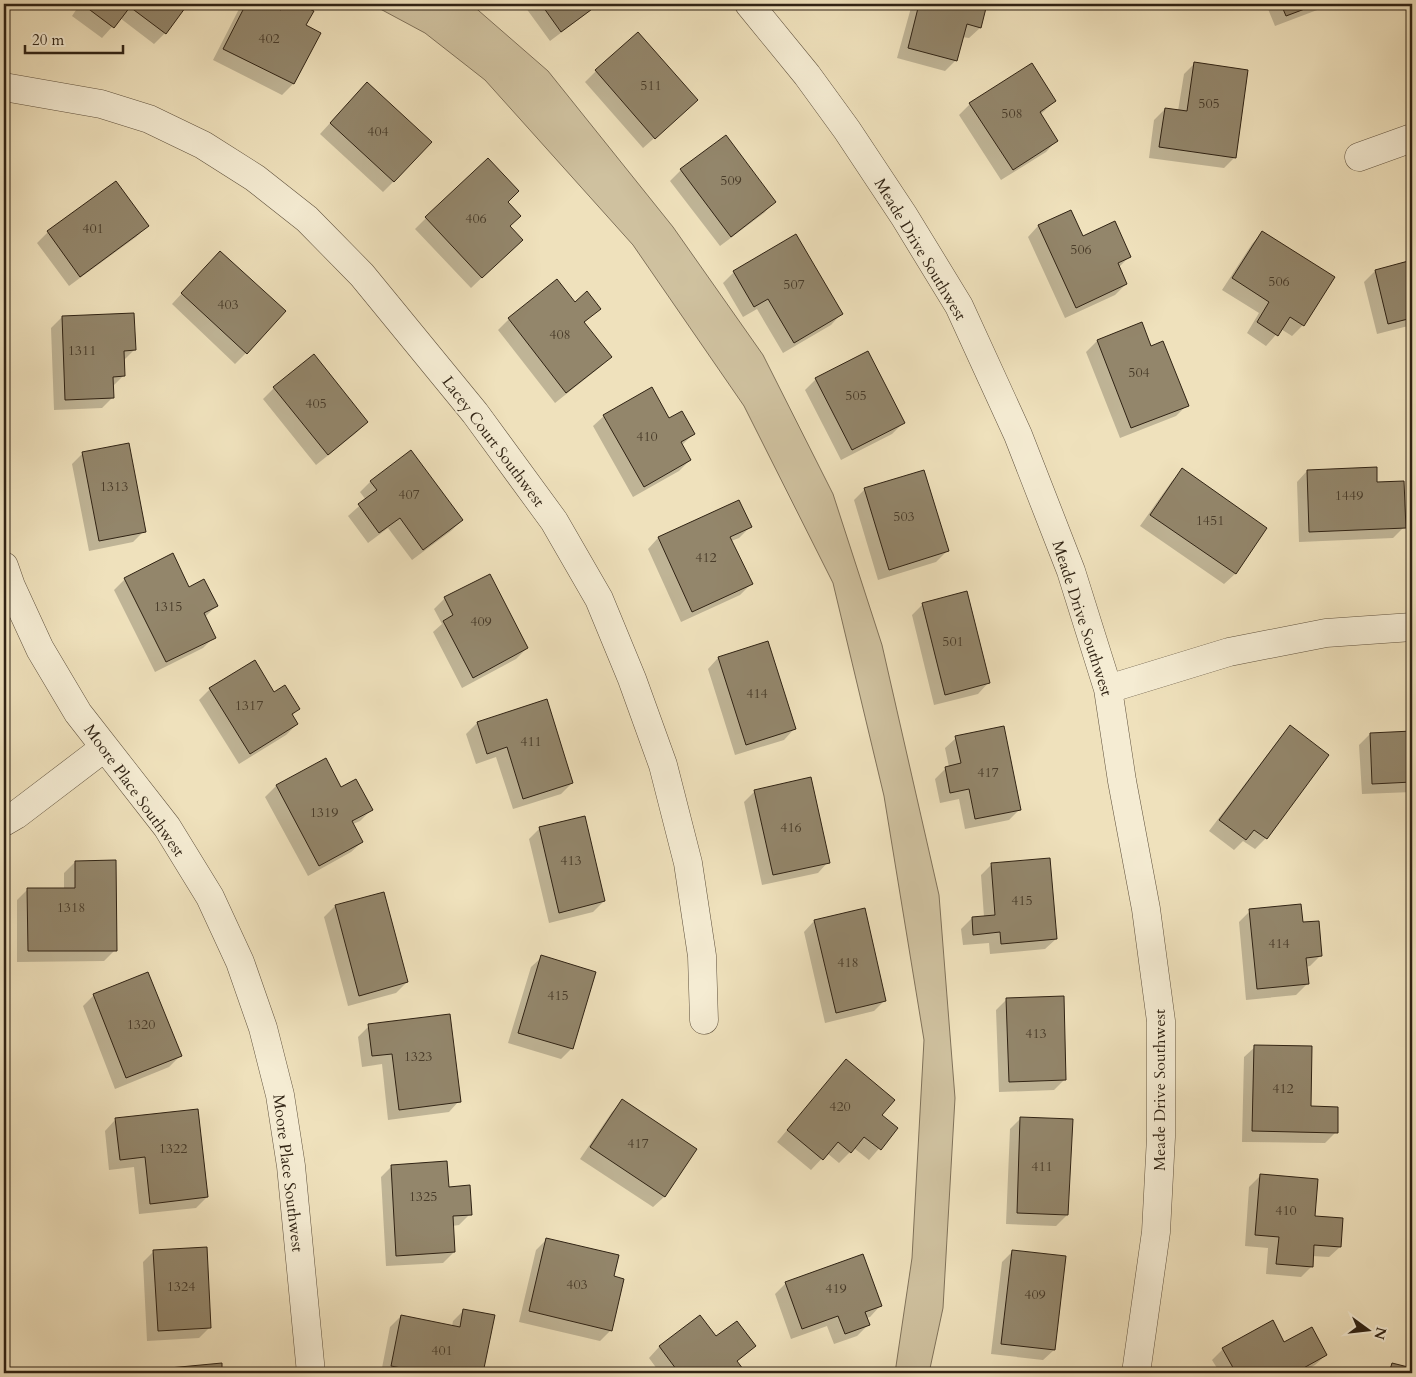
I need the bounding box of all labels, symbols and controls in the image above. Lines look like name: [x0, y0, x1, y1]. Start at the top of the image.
scale bar: [25, 22, 122, 54]
house number: 402: [258, 29, 280, 48]
text: 20 m: [32, 30, 64, 50]
house number: 511: [640, 76, 662, 95]
house number: 505: [1198, 94, 1220, 113]
house number: 508: [1001, 104, 1023, 123]
house number: 404: [367, 122, 389, 141]
house number: 509: [720, 171, 742, 190]
street label: Meade Drive Southwest: [869, 174, 971, 325]
house number: 406: [465, 209, 487, 228]
house number: 401: [82, 219, 104, 238]
house number: 506: [1070, 240, 1092, 259]
house number: 506: [1268, 272, 1290, 291]
house number: 507: [783, 275, 805, 294]
house number: 403: [217, 295, 239, 314]
house number: 408: [549, 325, 571, 344]
house number: 1311: [68, 341, 96, 360]
house number: 504: [1128, 363, 1150, 382]
street label: Lacey Court Southwest: [437, 372, 550, 512]
house number: 505: [845, 386, 867, 405]
house number: 405: [305, 394, 327, 413]
house number: 410: [636, 427, 658, 446]
house number: 1313: [100, 477, 128, 496]
house number: 407: [398, 485, 420, 504]
house number: 1449: [1335, 486, 1363, 505]
house number: 503: [893, 507, 915, 526]
house number: 1451: [1196, 511, 1224, 530]
street label: Meade Drive Southwest: [1047, 538, 1118, 699]
house number: 412: [695, 548, 717, 567]
house number: 1315: [154, 597, 182, 616]
house number: 409: [470, 612, 492, 631]
house number: 501: [942, 632, 964, 651]
house number: 414: [746, 684, 768, 703]
house number: 1317: [235, 696, 263, 715]
street label: Moore Place Southwest: [79, 720, 190, 861]
house number: 411: [520, 732, 542, 751]
house number: 417: [977, 763, 999, 782]
house number: 1319: [310, 803, 338, 822]
house number: 416: [780, 818, 802, 837]
house number: 413: [560, 851, 582, 870]
house number: 415: [1011, 891, 1033, 910]
house number: 1318: [57, 898, 85, 917]
house number: 414: [1268, 934, 1290, 953]
house number: 418: [837, 953, 859, 972]
house number: 415: [547, 986, 569, 1005]
street label: Meade Drive Southwest: [1149, 1009, 1171, 1171]
house number: 1320: [127, 1015, 155, 1034]
house number: 413: [1025, 1024, 1047, 1043]
house number: 1323: [404, 1047, 432, 1066]
house number: 412: [1272, 1079, 1294, 1098]
street label: Moore Place Southwest: [267, 1093, 309, 1253]
house number: 420: [829, 1097, 851, 1116]
house number: 417: [627, 1134, 649, 1153]
house number: 1322: [159, 1139, 187, 1158]
house number: 411: [1031, 1157, 1053, 1176]
house number: 1325: [409, 1187, 437, 1206]
house number: 410: [1275, 1201, 1297, 1220]
house number: 403: [566, 1275, 588, 1294]
house number: 1324: [167, 1277, 195, 1296]
house number: 419: [825, 1279, 847, 1298]
house number: 409: [1024, 1285, 1046, 1304]
north arrow: [1344, 1304, 1394, 1354]
text: N: [1369, 1325, 1391, 1342]
house number: 401: [431, 1341, 453, 1360]

